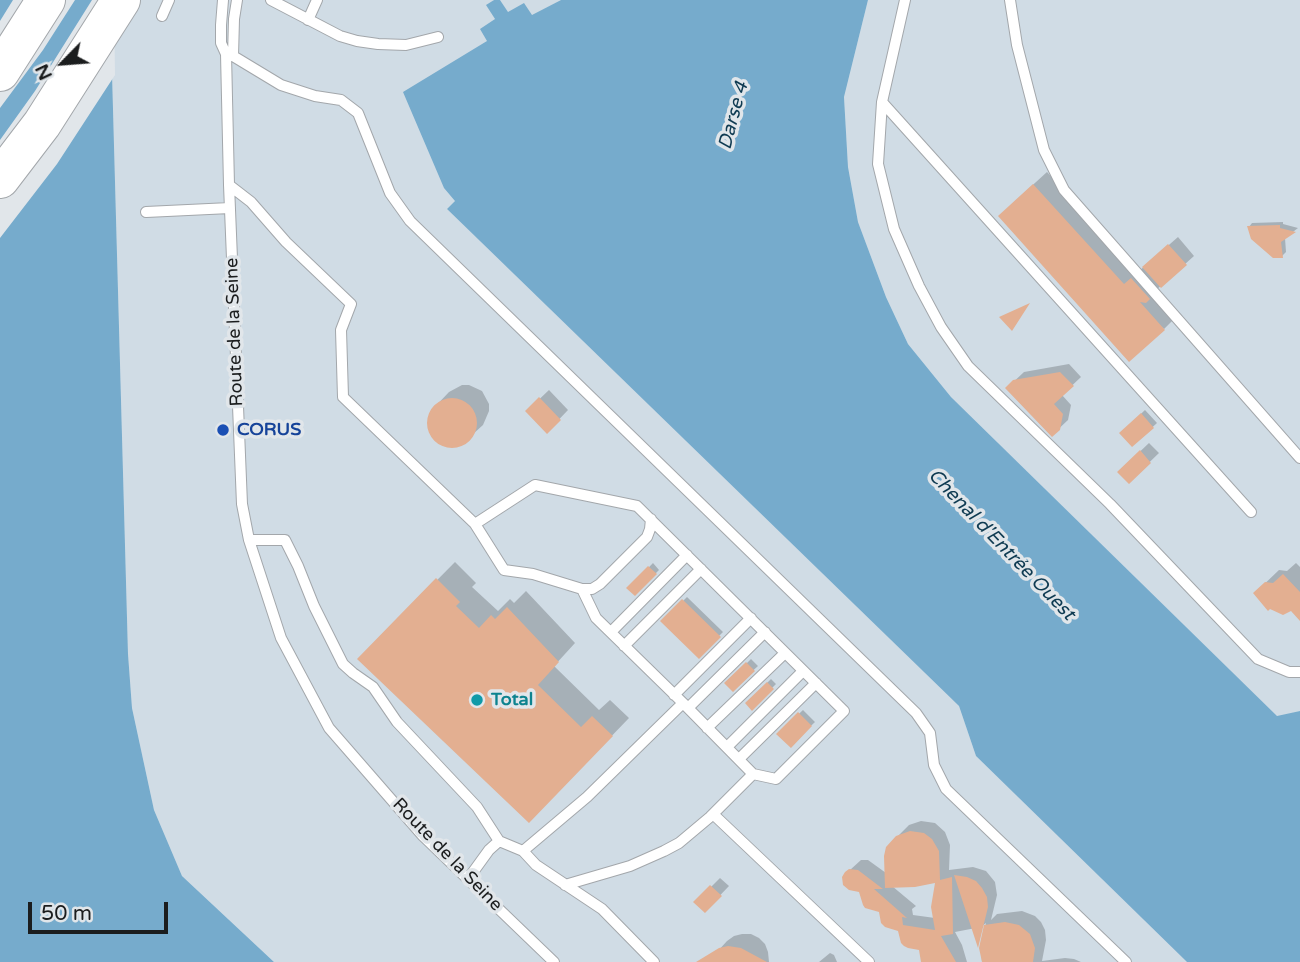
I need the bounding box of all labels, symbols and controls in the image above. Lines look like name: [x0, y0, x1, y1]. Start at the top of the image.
north arrow: [28, 28, 98, 98]
text: N: [31, 60, 57, 83]
water label: Darse 4: [714, 80, 754, 152]
street label: Route de la Seine: [222, 257, 248, 407]
place label: CORUS: [237, 419, 301, 441]
marker: CORUS: [215, 422, 231, 438]
water label: Chenal d'Entrée Ouest: [923, 465, 1079, 625]
place label: Total: [491, 689, 533, 711]
marker: Total: [469, 692, 485, 708]
street label: Route de la Seine: [388, 794, 506, 916]
scale bar: [32, 888, 172, 932]
text: 50 m: [41, 901, 92, 926]

